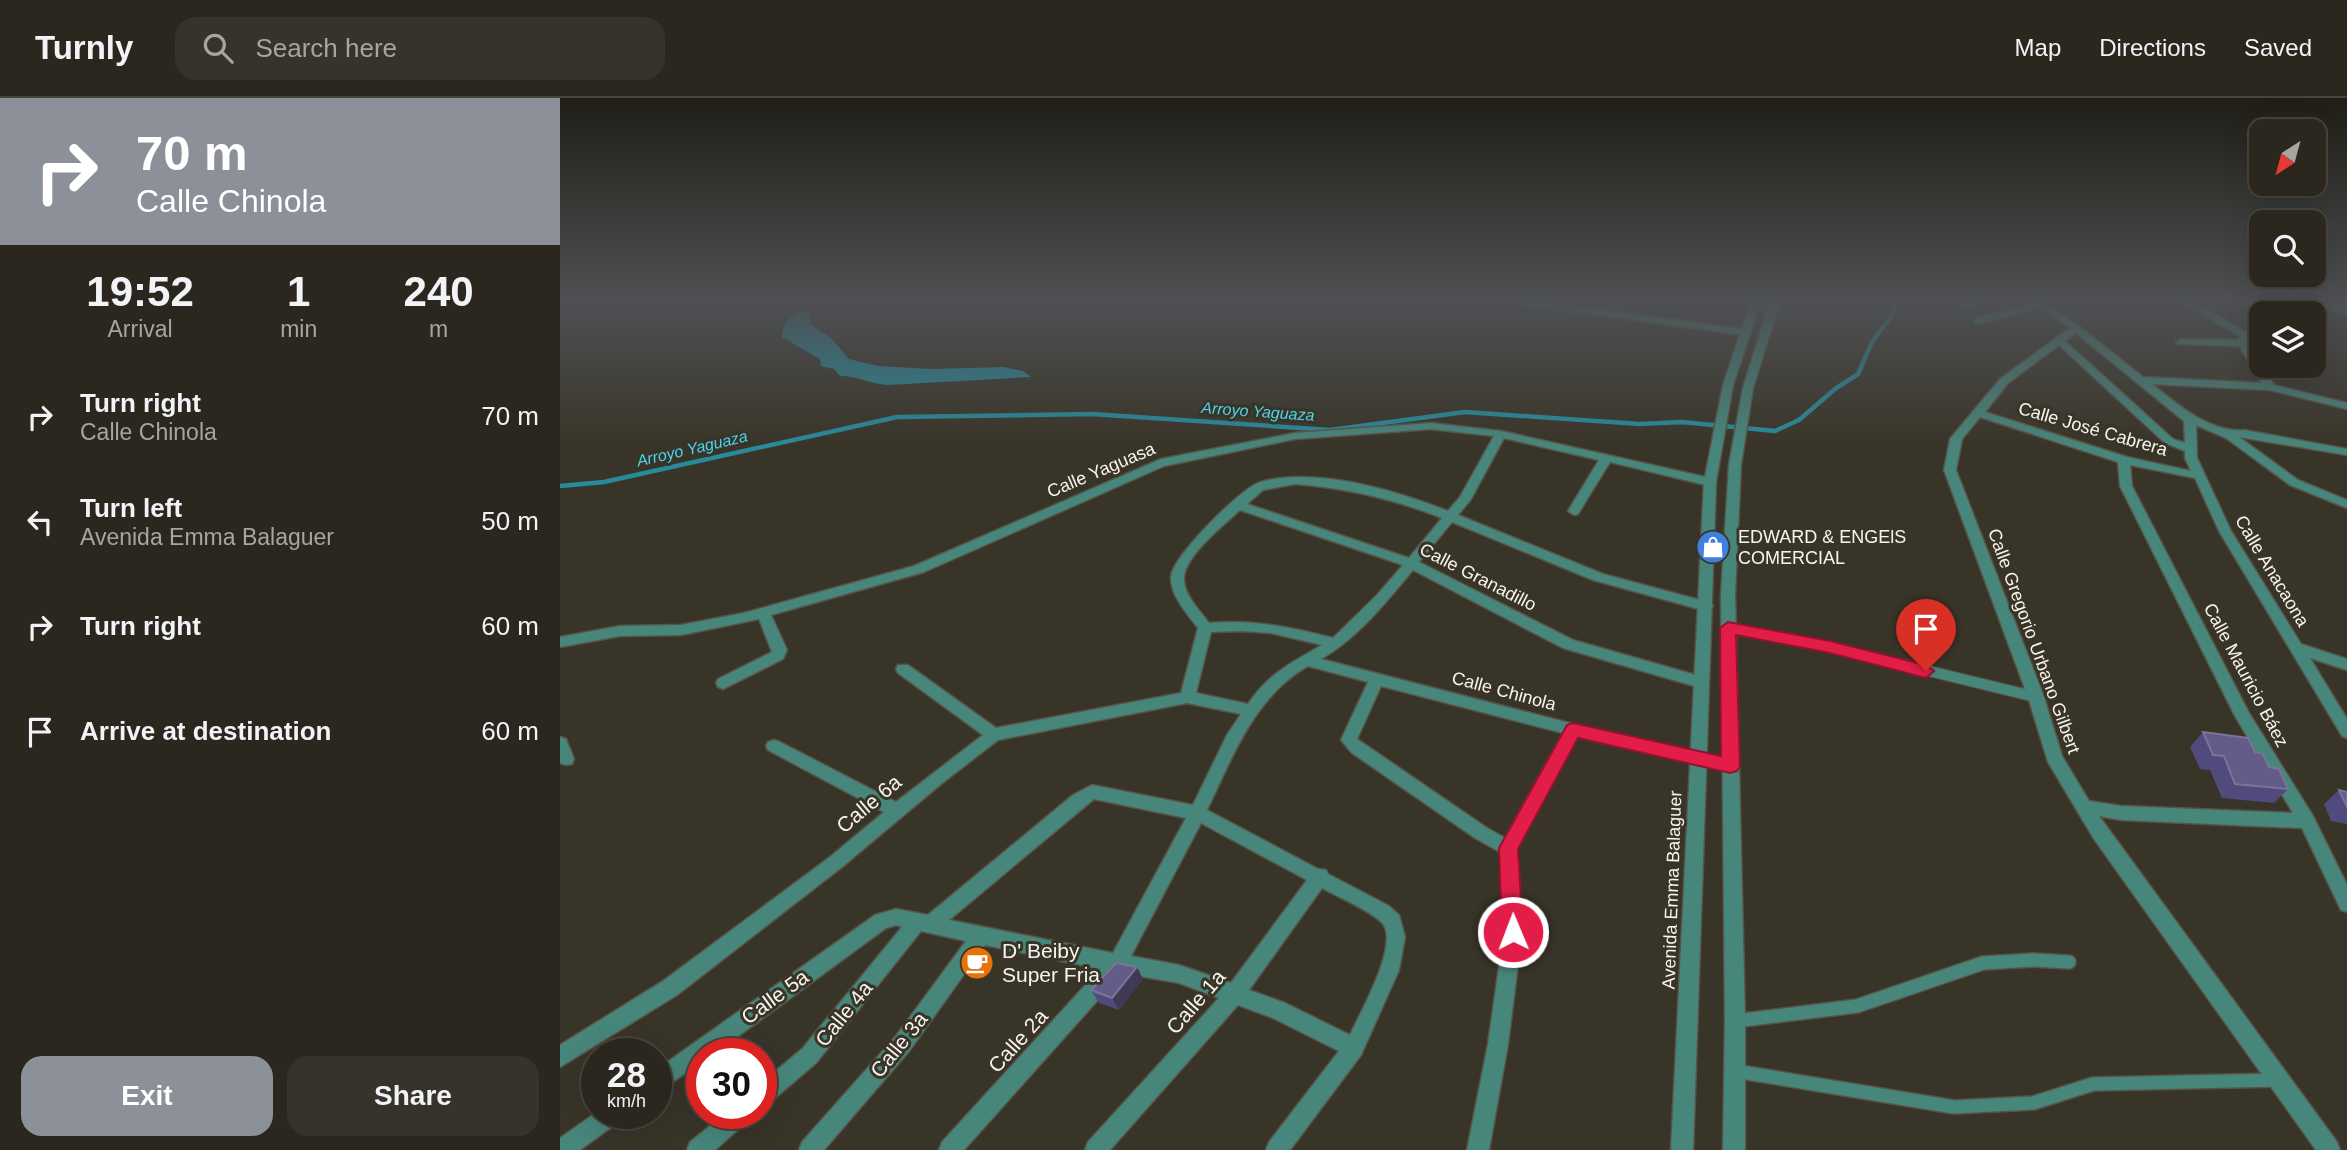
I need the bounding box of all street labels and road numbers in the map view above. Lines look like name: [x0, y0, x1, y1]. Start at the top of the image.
street label: Calle José Cabrera: [2016, 398, 2171, 460]
street label: Calle Yaguasa: [1044, 438, 1159, 502]
street label: Calle Anacaona: [2231, 512, 2314, 631]
street label: Calle Gregorio Urbano Gilbert: [1984, 526, 2084, 756]
street label: Calle Granadillo: [1416, 539, 1540, 615]
street label: Calle Mauricio Báez: [2200, 600, 2292, 750]
street label: Calle Chinola: [1450, 667, 1559, 715]
street label: Calle 6a: [832, 770, 906, 837]
street label: Avenida Emma Balaguer: [1659, 790, 1685, 990]
street label: Calle 5a: [737, 964, 813, 1029]
street label: Calle 1a: [1162, 965, 1230, 1038]
street label: Calle 4a: [810, 976, 877, 1051]
street label: Calle 2a: [983, 1004, 1052, 1077]
street label: Calle 3a: [865, 1007, 932, 1082]

